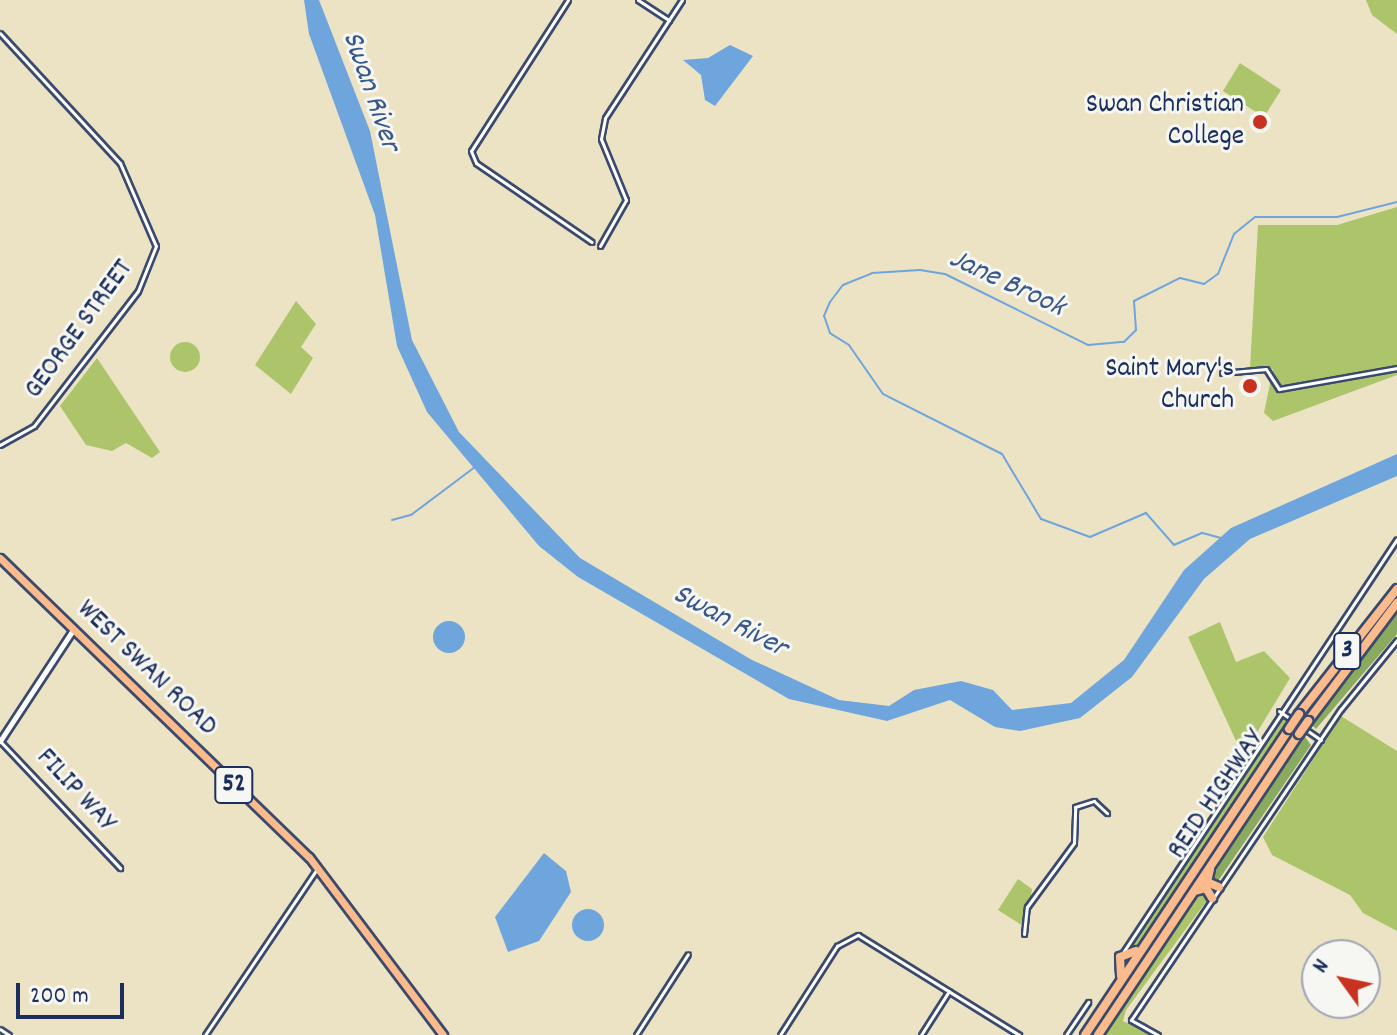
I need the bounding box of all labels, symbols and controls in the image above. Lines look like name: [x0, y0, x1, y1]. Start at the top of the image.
water label: Swan River: [332, 27, 406, 157]
place label: Swan Christian College: [1086, 89, 1244, 155]
marker: Swan Christian College: [1251, 113, 1269, 131]
water label: Jane Brook: [943, 243, 1069, 327]
street label: GEORGE STREET: [18, 254, 142, 406]
place label: Saint Mary's Church: [1105, 353, 1234, 419]
marker: Saint Mary's Church: [1241, 377, 1259, 395]
water label: Swan River: [666, 578, 792, 668]
street label: WEST SWAN ROAD: [69, 594, 223, 744]
road number: 3: [1333, 629, 1361, 673]
street label: REID HIGHWAY: [1161, 724, 1273, 866]
street label: FILIP WAY: [28, 742, 122, 840]
road number: 52: [214, 763, 254, 807]
north arrow: [1301, 939, 1381, 1019]
text: N: [1306, 954, 1338, 980]
scale bar: [20, 967, 128, 1017]
text: 200 m: [30, 980, 89, 1014]

